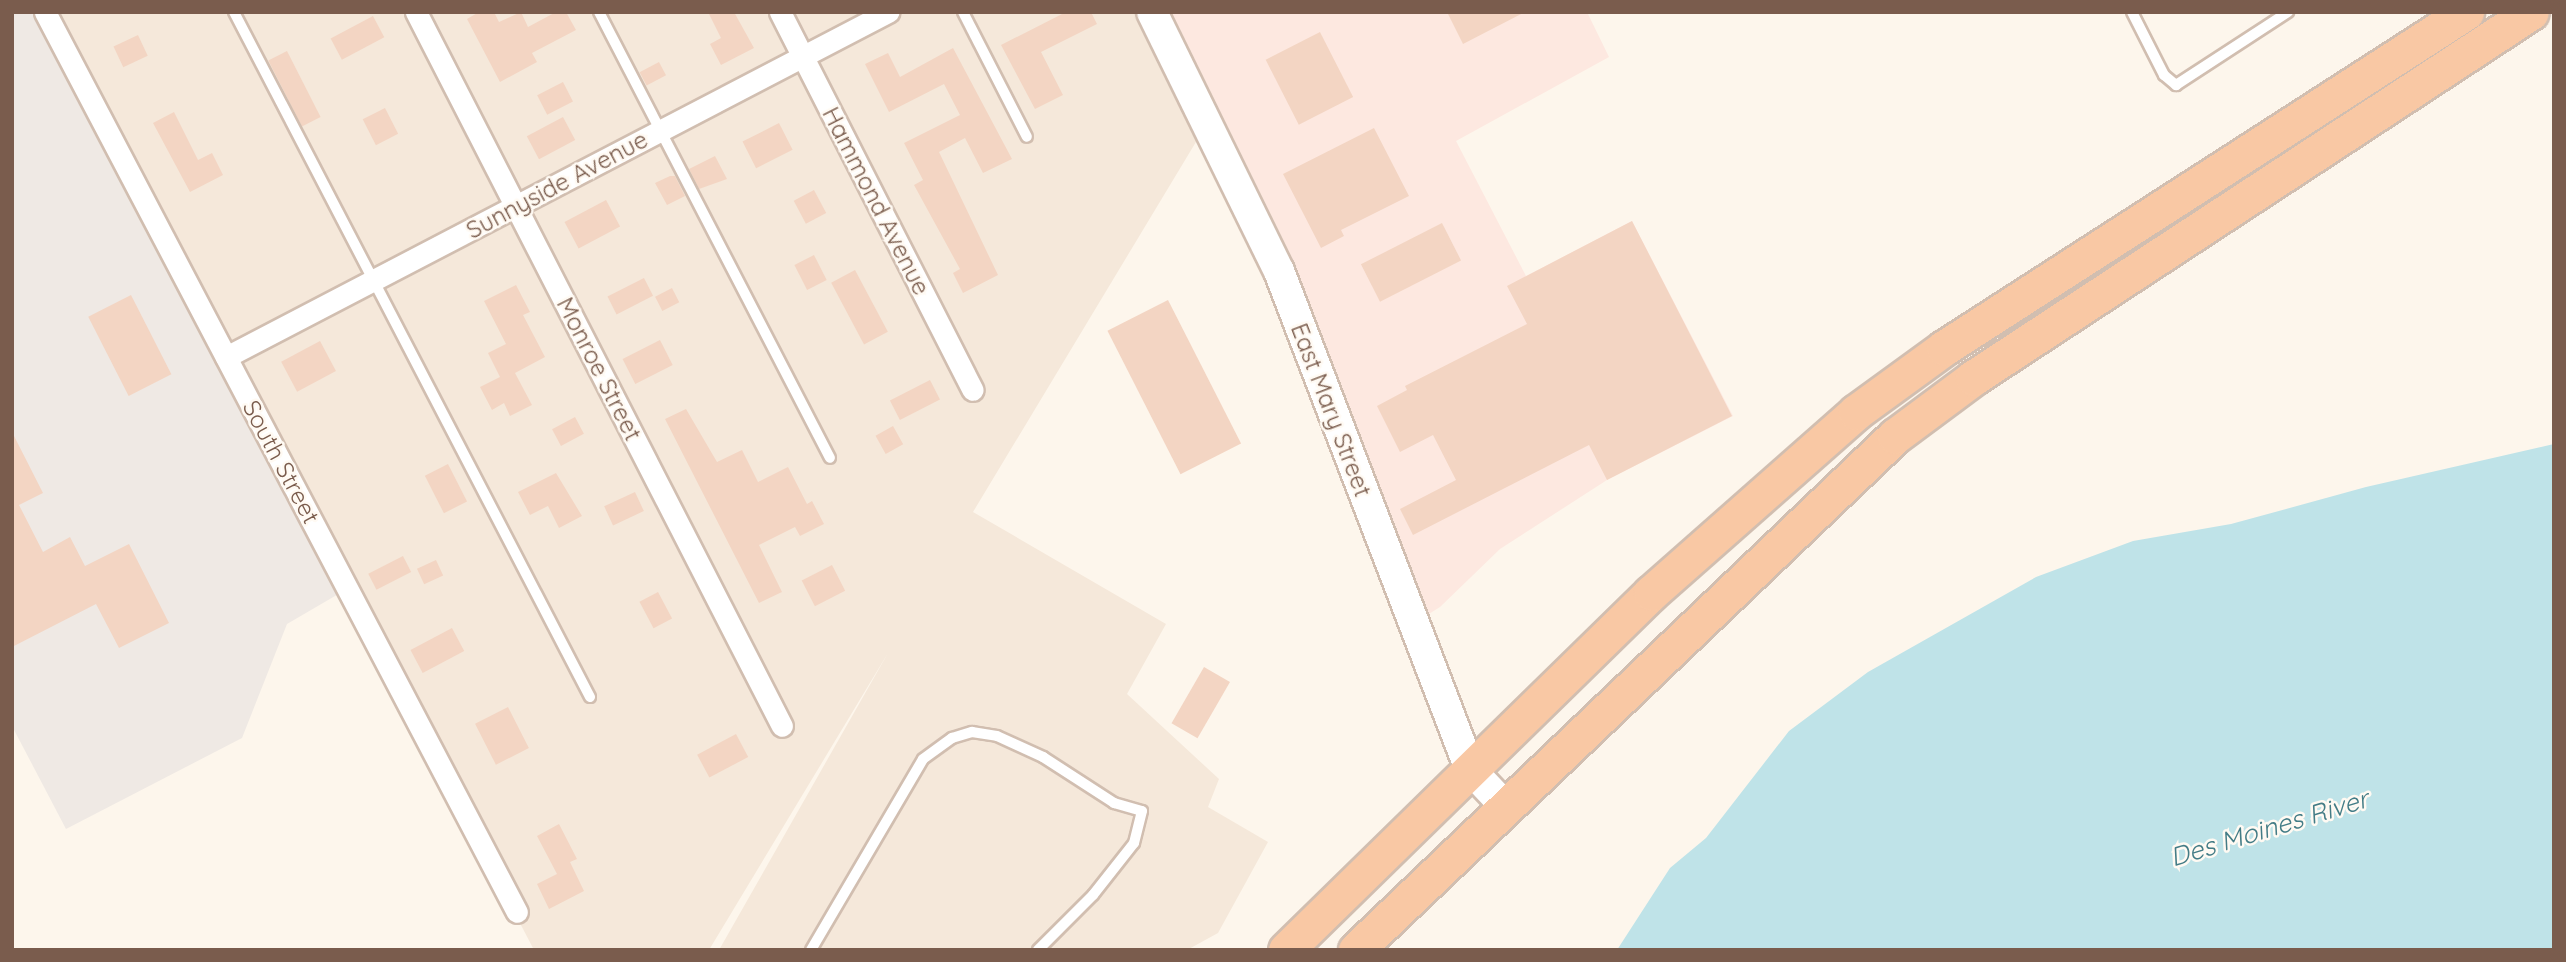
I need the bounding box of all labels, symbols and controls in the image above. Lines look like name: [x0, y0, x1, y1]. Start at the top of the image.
street label: Hammond Avenue: [816, 102, 936, 300]
street label: Sunnyside Avenue: [461, 125, 653, 245]
street label: Monroe Street: [551, 292, 647, 446]
street label: East Mary Street: [1285, 319, 1377, 501]
street label: South Street: [236, 395, 326, 529]
water label: Des Moines River: [2166, 783, 2372, 873]

